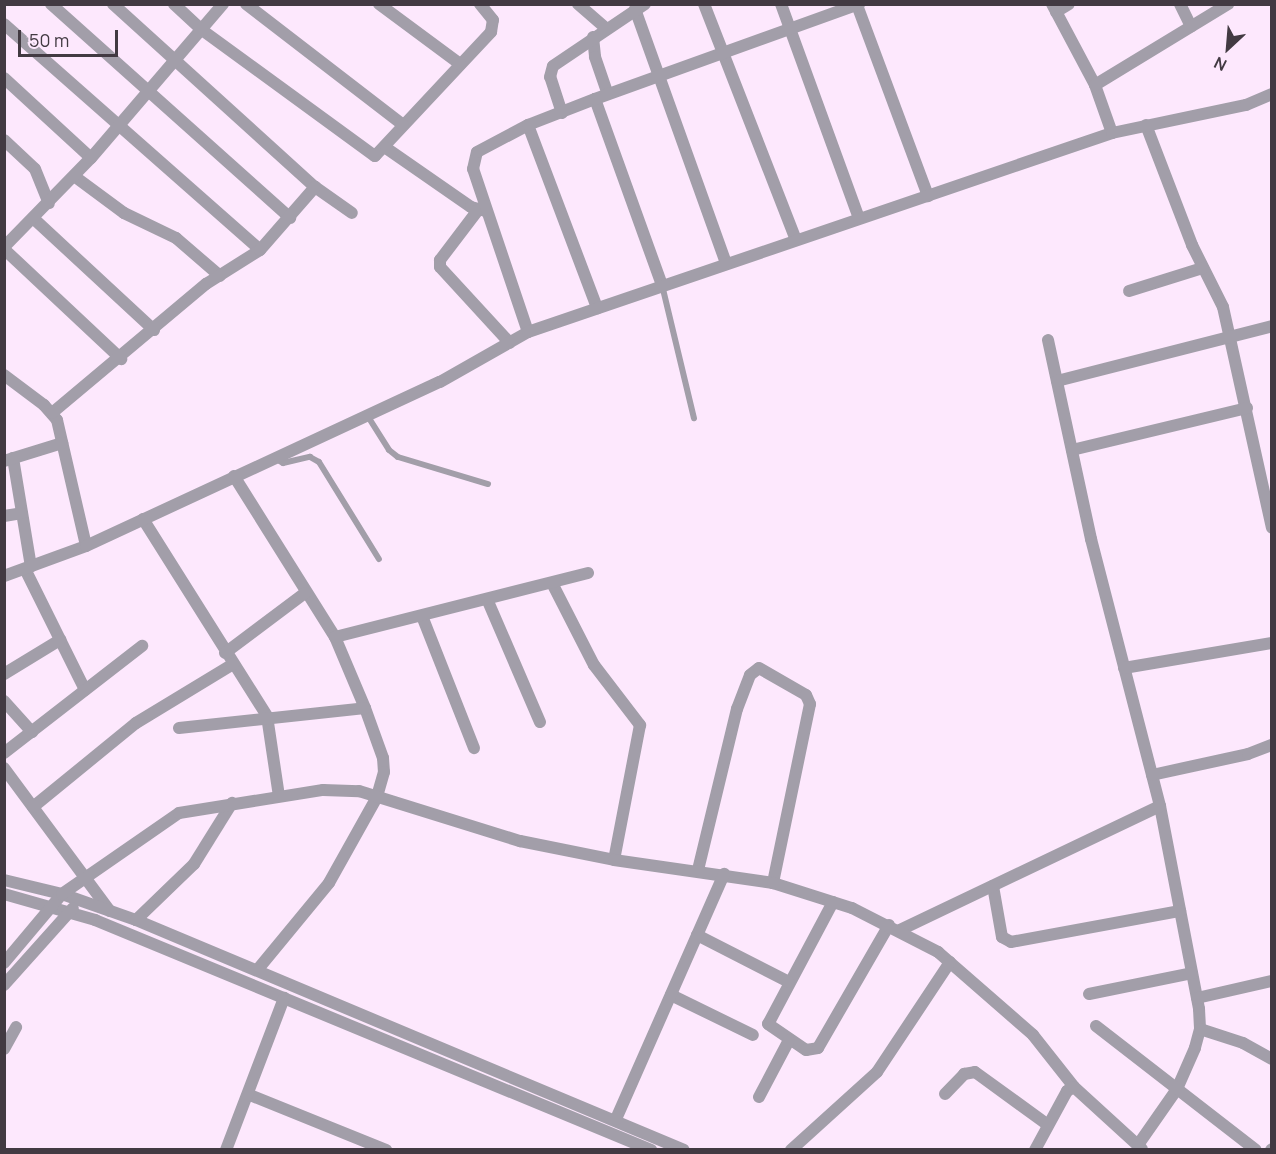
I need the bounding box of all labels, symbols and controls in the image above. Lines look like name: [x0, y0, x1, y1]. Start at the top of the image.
scale bar: [21, 18, 122, 56]
north arrow: [1198, 18, 1258, 78]
text: 50 m: [29, 28, 69, 52]
text: N: [1210, 52, 1230, 77]

